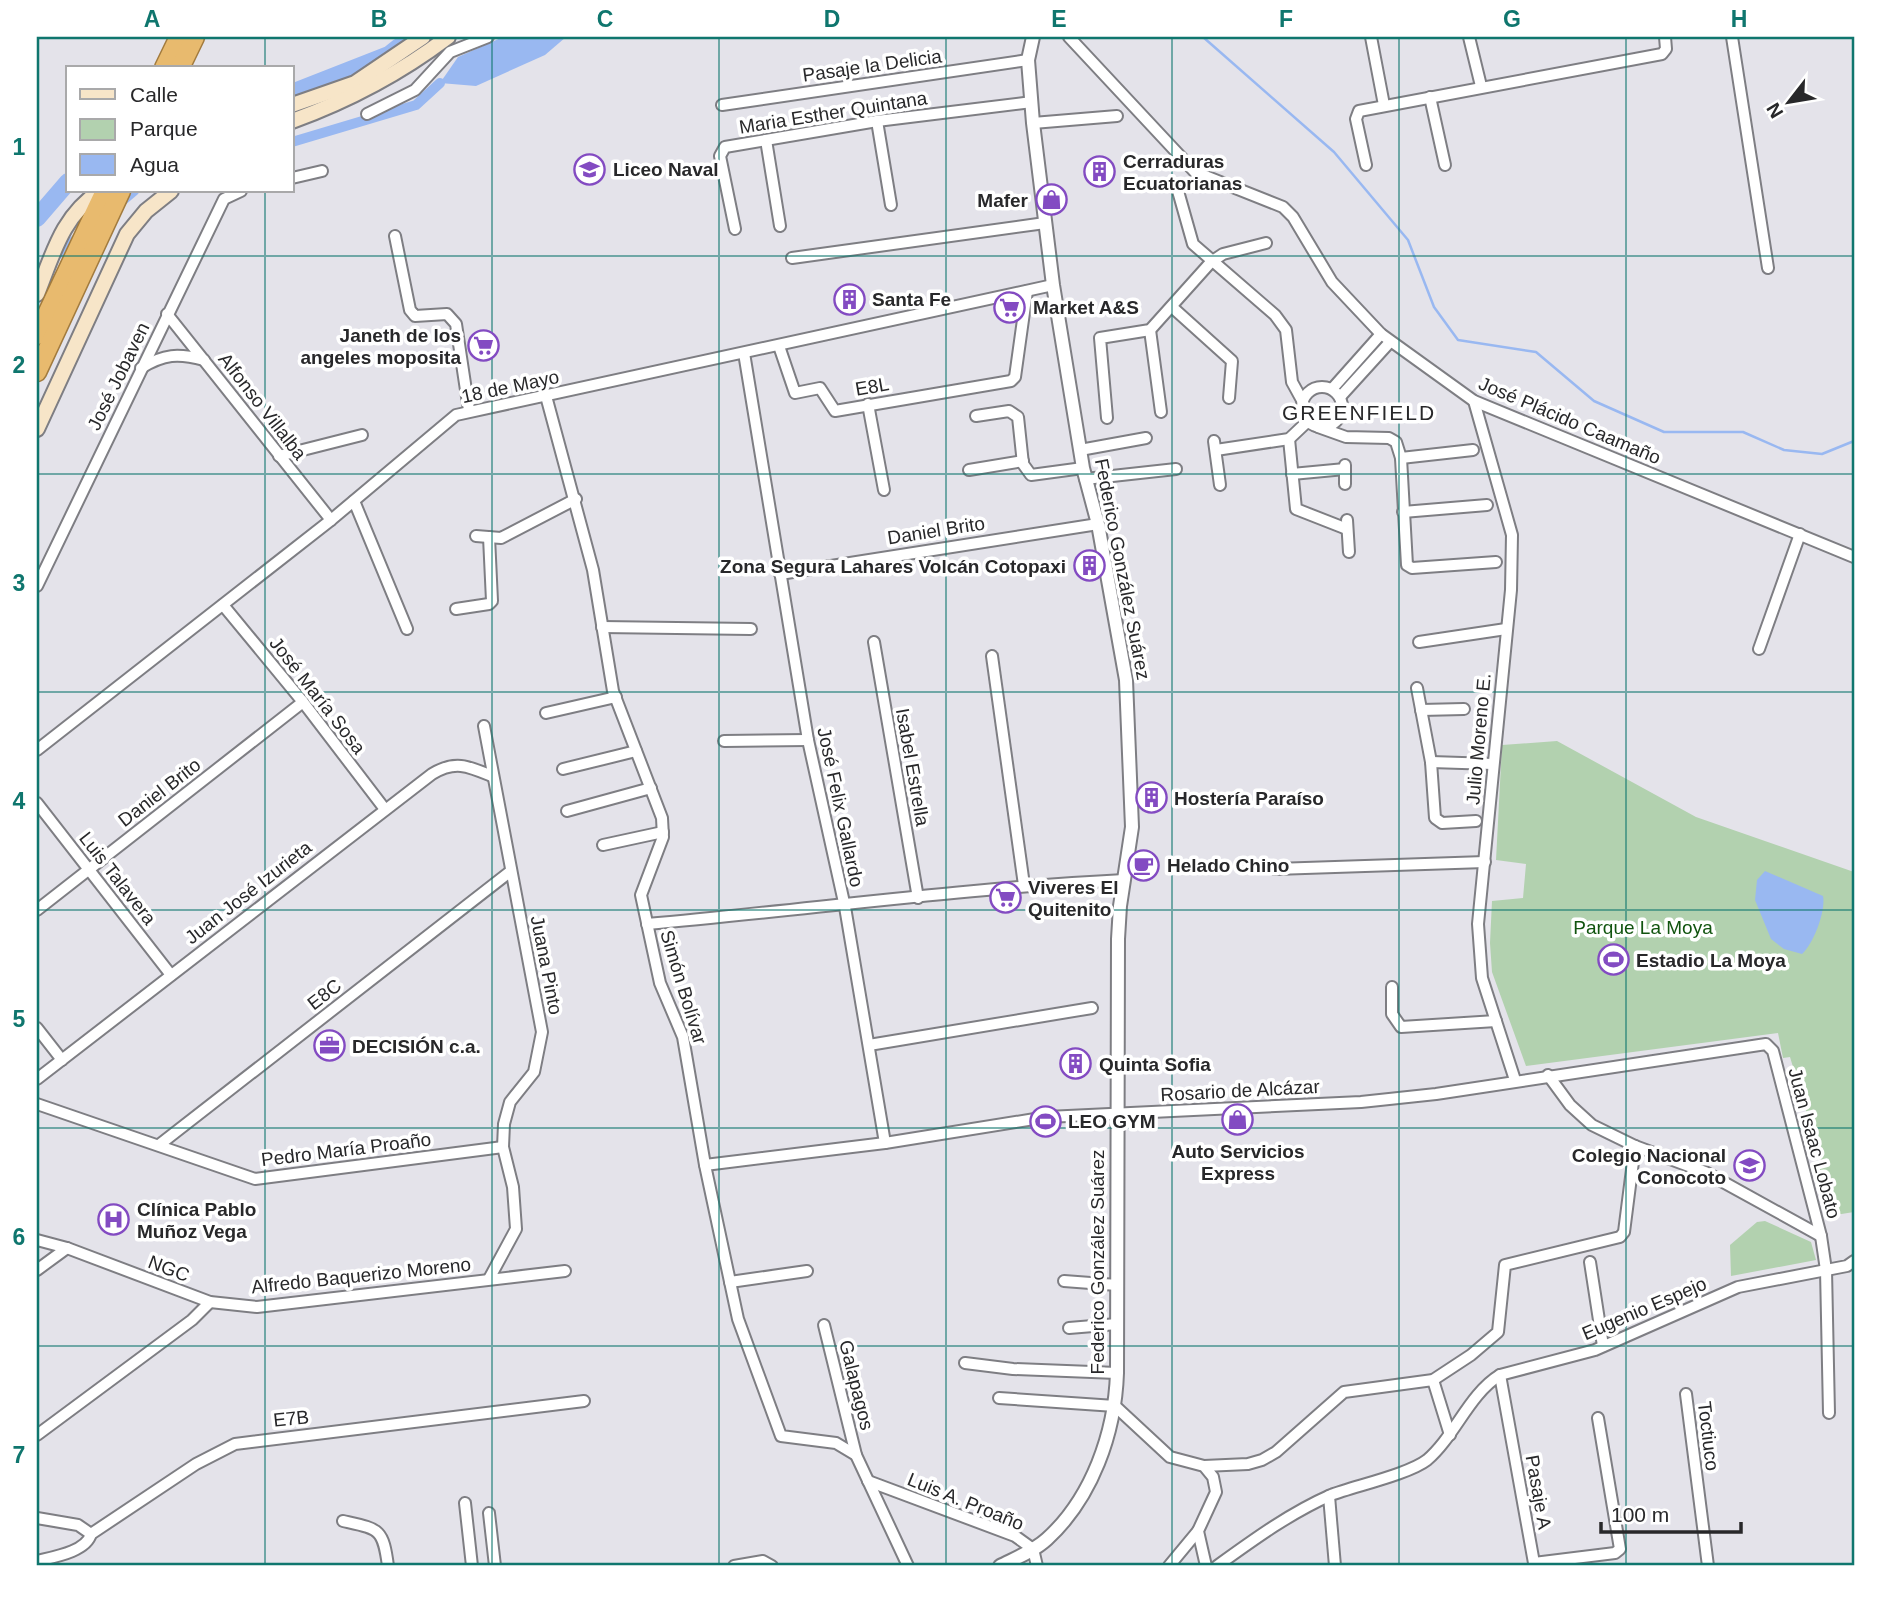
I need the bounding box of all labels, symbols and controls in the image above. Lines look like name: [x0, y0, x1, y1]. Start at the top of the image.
text: A: [144, 6, 160, 32]
text: B: [371, 6, 387, 32]
text: C: [597, 6, 613, 32]
text: D: [824, 6, 840, 32]
text: E: [1051, 6, 1067, 32]
text: F: [1279, 6, 1293, 32]
text: G: [1503, 6, 1521, 32]
text: H: [1731, 6, 1747, 32]
street label: Pasaje la Delicia: [801, 45, 944, 86]
legend: [66, 66, 294, 192]
north arrow: [1755, 66, 1825, 136]
text: Calle: [130, 83, 178, 106]
street label: Maria Esther Quintana: [738, 87, 929, 138]
text: N: [1762, 99, 1787, 122]
text: Parque: [130, 117, 198, 140]
text: 1: [13, 134, 26, 160]
place label: Cerraduras Ecuatorianas: [1123, 151, 1242, 194]
school or university icon: Liceo Naval: [573, 152, 607, 186]
text: Agua: [130, 153, 179, 176]
building icon: Cerraduras Ecuatorianas: [1083, 155, 1117, 189]
place label: Liceo Naval: [613, 159, 719, 180]
shop icon: Mafer: [1034, 183, 1068, 217]
place label: Mafer: [977, 190, 1029, 211]
building icon: Santa Fe: [832, 282, 866, 316]
place label: Santa Fe: [872, 289, 951, 310]
supermarket icon: Market A&S: [993, 290, 1027, 324]
place label: Market A&S: [1033, 297, 1139, 318]
street label: José Jobaven: [83, 319, 154, 434]
place label: Janeth de los angeles moposita: [301, 325, 461, 368]
supermarket icon: Janeth de los angeles moposita: [467, 329, 501, 363]
street label: Alfonso Villalba: [214, 349, 311, 464]
text: 2: [13, 352, 25, 378]
street label: 18 de Mayo: [459, 366, 561, 407]
street label: E8L: [854, 373, 891, 400]
street label: José Plácido Caamaño: [1476, 373, 1664, 468]
district label: GREENFIELD: [1282, 401, 1436, 424]
street label: Federico González Suárez: [1091, 457, 1154, 682]
street label: Daniel Brito: [886, 512, 986, 549]
building icon: Zona Segura Lahares Volcán Cotopaxi: [1072, 549, 1106, 583]
place label: Zona Segura Lahares Volcán Cotopaxi: [720, 556, 1066, 577]
text: 3: [13, 570, 25, 596]
street label: José María Sosa: [265, 633, 370, 758]
street label: Julio Moreno E.: [1462, 672, 1495, 806]
street label: Isabel Estrella: [892, 706, 933, 828]
street label: José Felix Gallardo: [813, 725, 868, 889]
street label: Daniel Brito: [114, 754, 204, 831]
building icon: Hostería Paraíso: [1134, 781, 1168, 815]
text: 4: [13, 788, 26, 814]
place label: Hostería Paraíso: [1174, 788, 1324, 809]
street label: Luis Talavera: [75, 828, 161, 929]
street label: Juan José Izurieta: [181, 836, 316, 948]
cafe icon: Helado Chino: [1127, 848, 1161, 882]
place label: Helado Chino: [1167, 855, 1289, 876]
place label: Viveres El Quitenito: [1028, 877, 1119, 920]
supermarket icon: Viveres El Quitenito: [988, 881, 1022, 915]
street label: Juana Pinto: [527, 914, 566, 1016]
park label: Parque La Moya: [1573, 917, 1713, 938]
street label: Simón Bolívar: [656, 928, 711, 1047]
sports icon: Estadio La Moya: [1596, 943, 1630, 977]
place label: Estadio La Moya: [1636, 950, 1786, 971]
street label: E8C: [303, 975, 345, 1014]
text: 5: [13, 1006, 26, 1032]
office icon: DECISIÓN c.a.: [312, 1029, 346, 1063]
place label: DECISIÓN c.a.: [352, 1036, 481, 1057]
building icon: Quinta Sofia: [1059, 1047, 1093, 1081]
place label: Quinta Sofia: [1099, 1054, 1211, 1075]
street label: Juan Isaac Lobato: [1784, 1065, 1845, 1221]
street label: Rosario de Alcázar: [1160, 1076, 1321, 1105]
shop icon: Auto Servicios Express: [1221, 1103, 1255, 1137]
sports icon: LEO GYM: [1028, 1104, 1062, 1138]
place label: LEO GYM: [1068, 1111, 1156, 1132]
street label: Pedro María Proaño: [260, 1129, 432, 1170]
place label: Auto Servicios Express: [1171, 1141, 1305, 1184]
place label: Colegio Nacional Conocoto: [1572, 1145, 1726, 1188]
school or university icon: Colegio Nacional Conocoto: [1732, 1149, 1766, 1183]
street label: Federico González Suárez: [1087, 1150, 1108, 1374]
place label: Clínica Pablo Muñoz Vega: [137, 1199, 256, 1242]
hospital icon: Clínica Pablo Muñoz Vega: [97, 1203, 131, 1237]
text: 6: [13, 1224, 25, 1250]
street label: NGC: [145, 1251, 192, 1286]
street label: Alfredo Baquerizo Moreno: [250, 1254, 472, 1297]
street label: Eugenio Espejo: [1579, 1273, 1710, 1344]
street label: Galapagos: [835, 1338, 878, 1432]
street label: Toctiuco: [1694, 1400, 1723, 1472]
street label: E7B: [272, 1406, 310, 1431]
text: 7: [13, 1442, 25, 1468]
street label: Pasaje A: [1522, 1453, 1555, 1531]
street label: Luis A. Proaño: [905, 1469, 1027, 1534]
scale bar: [1601, 1491, 1741, 1535]
text: 100 m: [1611, 1503, 1669, 1526]

